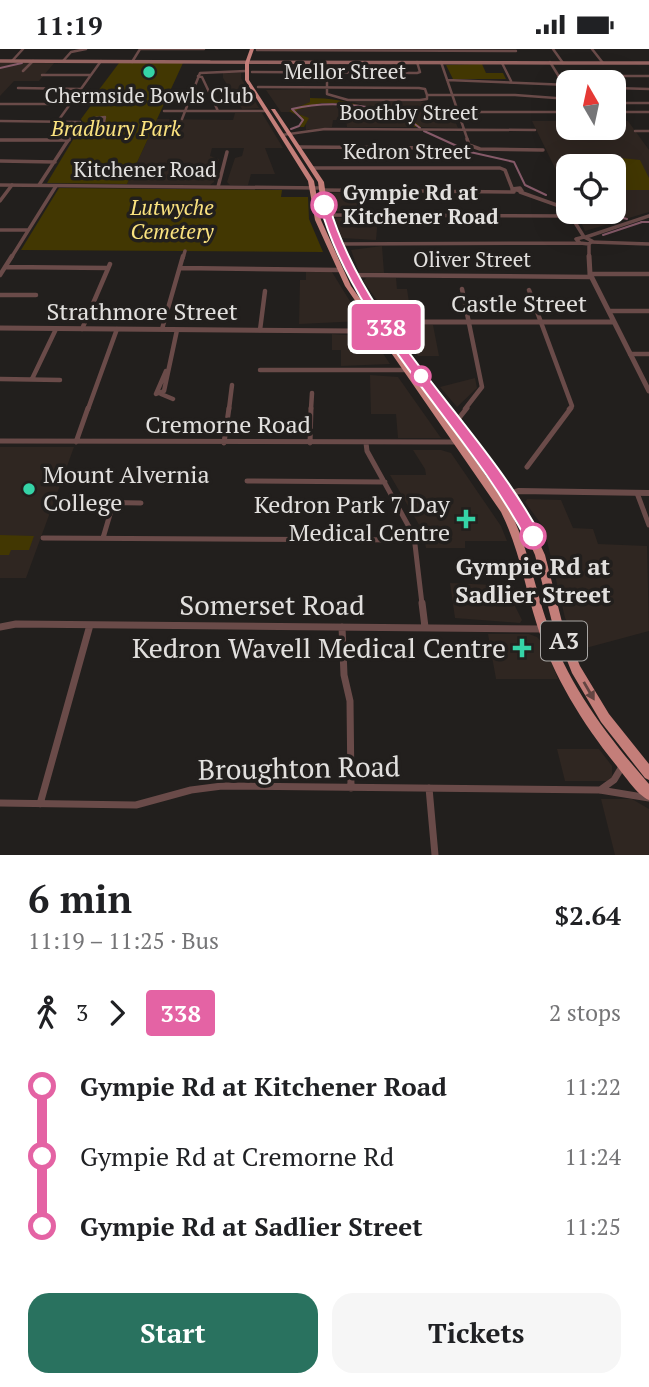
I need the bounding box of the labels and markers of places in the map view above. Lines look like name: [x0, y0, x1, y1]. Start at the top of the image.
marker: Chermside Bowls Club: [141, 64, 157, 80]
place label: Chermside Bowls Club: [45, 81, 253, 109]
place label: Gympie Rd at Kitchener Road: [343, 178, 499, 230]
marker: Gympie Rd at Kitchener Road: [311, 192, 337, 218]
unlabelled marker: [411, 366, 431, 386]
place label: Mount Alvernia College: [43, 458, 210, 518]
marker: Mount Alvernia College: [21, 481, 37, 497]
place label: Kedron Park 7 Day Medical Centre: [254, 488, 451, 548]
marker: Kedron Park 7 Day Medical Centre: [456, 509, 476, 529]
marker: Gympie Rd at Sadlier Street: [520, 523, 546, 549]
place label: Gympie Rd at Sadlier Street: [455, 550, 611, 610]
place label: Kedron Wavell Medical Centre: [132, 629, 506, 666]
marker: Kedron Wavell Medical Centre: [512, 638, 532, 658]

